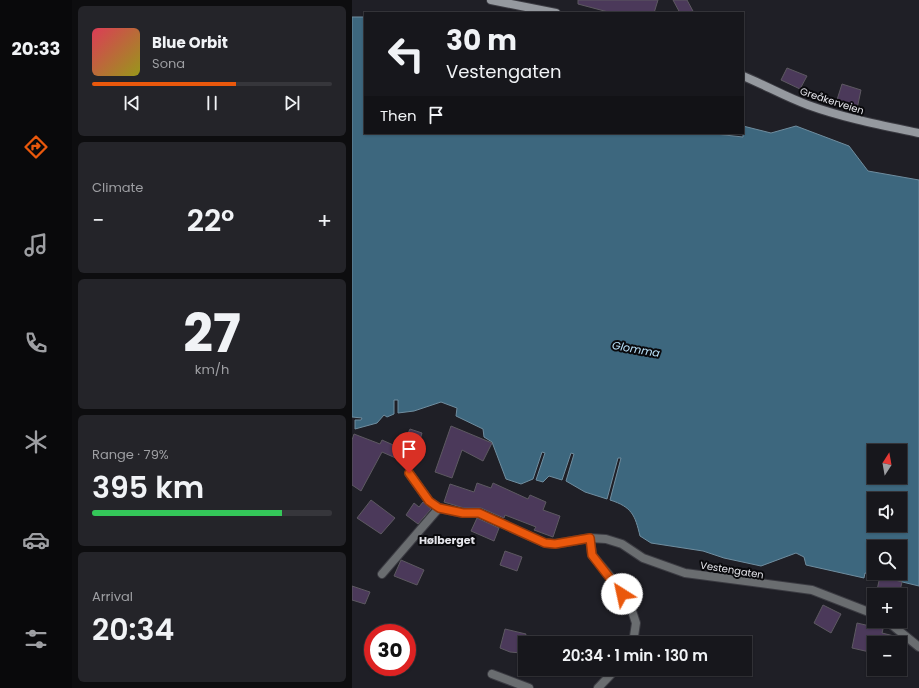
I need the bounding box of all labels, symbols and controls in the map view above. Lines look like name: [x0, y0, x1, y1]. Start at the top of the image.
text: 30 m: [446, 21, 517, 60]
icon: left: [380, 28, 432, 80]
text: Blue Orbit: [152, 32, 228, 53]
text: 20:33: [12, 36, 60, 61]
text: Sona: [152, 54, 185, 73]
text: Vestengaten: [446, 59, 562, 84]
street label: Greåkerveien: [798, 84, 866, 118]
icon: previous: [121, 92, 143, 114]
icon: pause: [201, 92, 223, 114]
icon: next: [281, 92, 303, 114]
icon: arrive: [425, 104, 447, 126]
text: Then: [380, 105, 417, 126]
icon: directions: [22, 133, 50, 161]
text: Climate: [92, 178, 143, 197]
text: 22°: [187, 199, 234, 242]
text: −: [92, 205, 104, 236]
text: +: [317, 205, 332, 236]
icon: music: [22, 231, 50, 259]
text: 27: [183, 297, 241, 370]
icon: phone: [22, 329, 50, 357]
water label: Glomma: [611, 337, 662, 361]
text: km/h: [195, 360, 229, 379]
icon: climate: [22, 428, 50, 456]
pin: [392, 432, 426, 473]
icon: arrive: [398, 438, 420, 460]
north arrow: [867, 444, 907, 484]
map controls: [867, 444, 907, 676]
text: Range · 79%: [92, 445, 169, 464]
text: 395 km: [92, 466, 204, 509]
button: sound: [867, 492, 907, 532]
icon: car: [22, 526, 50, 554]
district label: Hølberget: [419, 532, 475, 548]
button: search: [867, 540, 907, 580]
street label: Vestengaten: [699, 558, 765, 582]
position arrow: [601, 573, 643, 615]
text: Arrival: [92, 587, 133, 606]
button: +: [867, 588, 907, 628]
text: 20:34: [92, 608, 174, 651]
speed limit sign: 30: [364, 624, 416, 676]
icon: filters: [22, 625, 50, 653]
button: −: [867, 636, 907, 676]
text: 20:34 · 1 min · 130 m: [562, 645, 708, 666]

